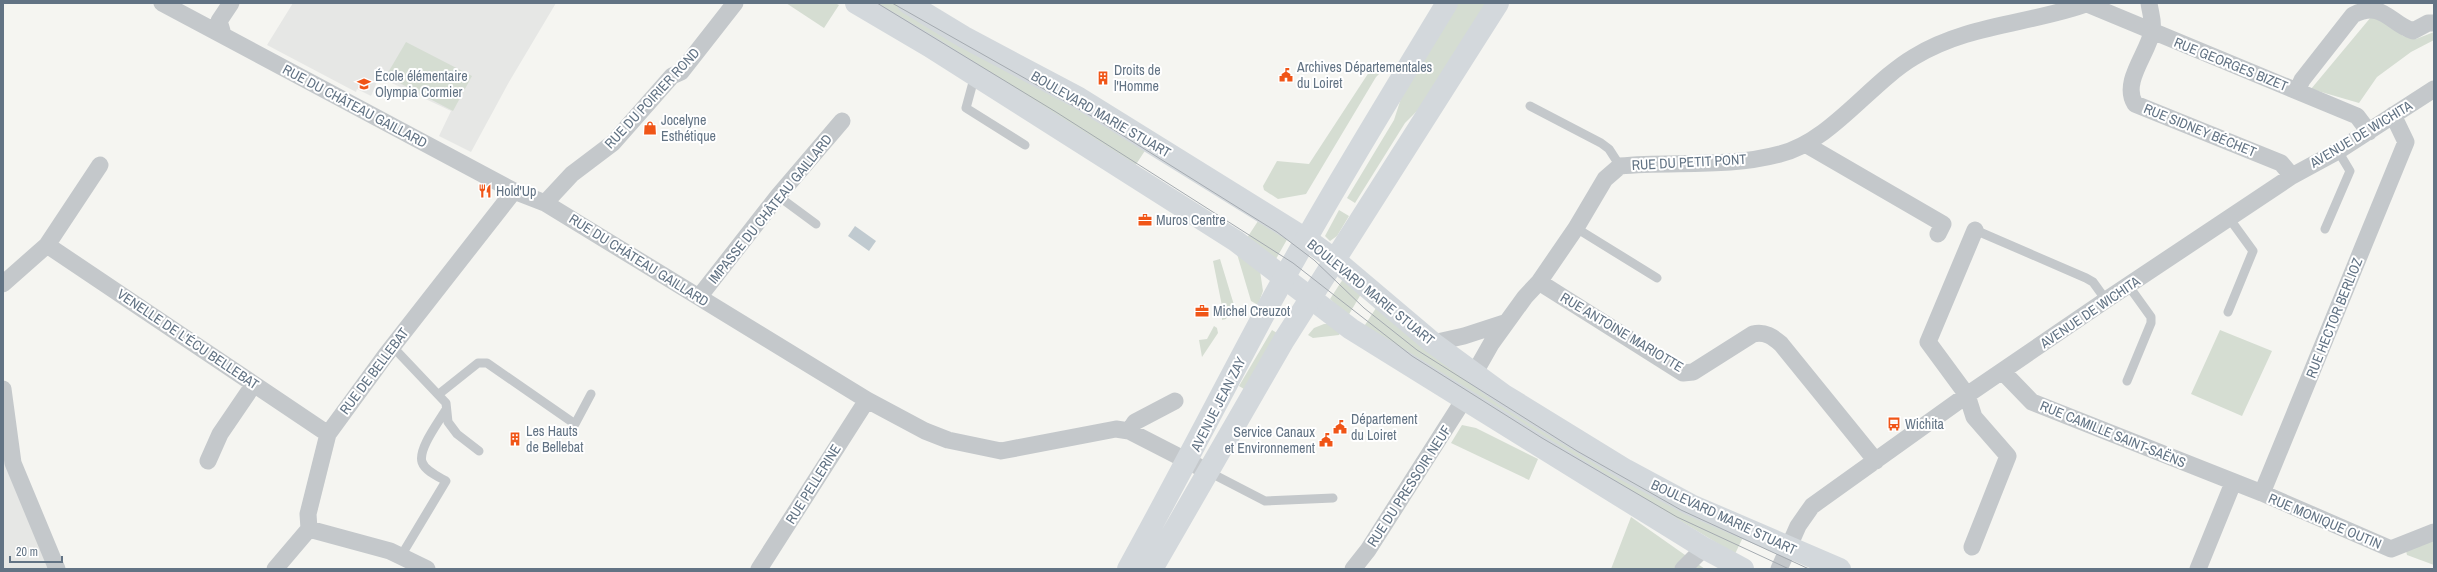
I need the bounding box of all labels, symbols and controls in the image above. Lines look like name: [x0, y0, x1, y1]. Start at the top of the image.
street label: RUE GEORGES BIZET: [2171, 33, 2291, 95]
street label: RUE DU POIRIER ROND: [601, 44, 703, 152]
place label: Archives Départementales du Loiret: [1296, 58, 1433, 92]
street label: RUE DU CHÂTEAU GAILLARD: [280, 60, 430, 152]
place label: Droits de l'Homme: [1114, 61, 1161, 95]
place label: École élémentaire Olympia Cormier: [375, 67, 468, 101]
street label: BOULEVARD MARIE STUART: [1028, 67, 1174, 161]
public building icon: Archives Départementales du Loiret: [1278, 67, 1294, 83]
building icon: Droits de l'Homme: [1095, 70, 1111, 86]
school or university icon: École élémentaire Olympia Cormier: [356, 76, 372, 92]
street label: AVENUE DE WICHITA: [2306, 96, 2416, 172]
street label: RUE SIDNEY BÉCHET: [2141, 99, 2259, 161]
place label: Jocelyne Esthétique: [661, 111, 716, 145]
shop icon: Jocelyne Esthétique: [642, 120, 658, 136]
street label: IMPASSE DU CHÂTEAU GAILLARD: [704, 131, 836, 287]
street label: RUE DU PETIT PONT: [1631, 150, 1747, 174]
place label: Hold'Up: [496, 182, 536, 200]
restaurant icon: Hold'Up: [477, 183, 493, 199]
street label: RUE DU CHÂTEAU GAILLARD: [566, 210, 712, 310]
place label: Muros Centre: [1156, 211, 1226, 229]
office icon: Muros Centre: [1137, 212, 1153, 228]
street label: BOULEVARD MARIE STUART: [1304, 235, 1438, 349]
street label: RUE HECTOR BERLIOZ: [2302, 255, 2366, 381]
street label: AVENUE DE WICHITA: [2036, 272, 2144, 353]
street label: VENELLE DE L'ÉCU BELLEBAT: [114, 285, 262, 393]
street label: RUE ANTOINE MARIOTTE: [1557, 288, 1687, 376]
place label: Michel Creuzot: [1213, 302, 1290, 320]
office icon: Michel Creuzot: [1194, 303, 1210, 319]
street label: RUE DE BELLEBAT: [336, 324, 412, 418]
street label: AVENUE JEAN ZAY: [1186, 353, 1250, 455]
street label: RUE CAMILLE SAINT-SAËNS: [2037, 396, 2189, 472]
place label: Département du Loiret: [1351, 410, 1417, 444]
place label: Wichita: [1905, 415, 1945, 433]
bus stop icon: Wichita: [1886, 416, 1902, 432]
public building icon: Département du Loiret: [1332, 419, 1348, 435]
place label: Les Hauts de Bellebat: [526, 422, 583, 456]
street label: RUE DU PRESSOIR NEUF: [1363, 422, 1455, 550]
place label: Service Canaux et Environnement: [1224, 423, 1315, 457]
building icon: Les Hauts de Bellebat: [507, 431, 523, 447]
public building icon: Service Canaux et Environnement: [1318, 432, 1334, 448]
street label: RUE PELLERINE: [781, 441, 845, 527]
street label: BOULEVARD MARIE STUART: [1648, 475, 1800, 559]
street label: RUE MONIQUE OUTIN: [2266, 489, 2384, 553]
scale bar: [10, 538, 62, 564]
text: 20 m: [16, 544, 38, 560]

